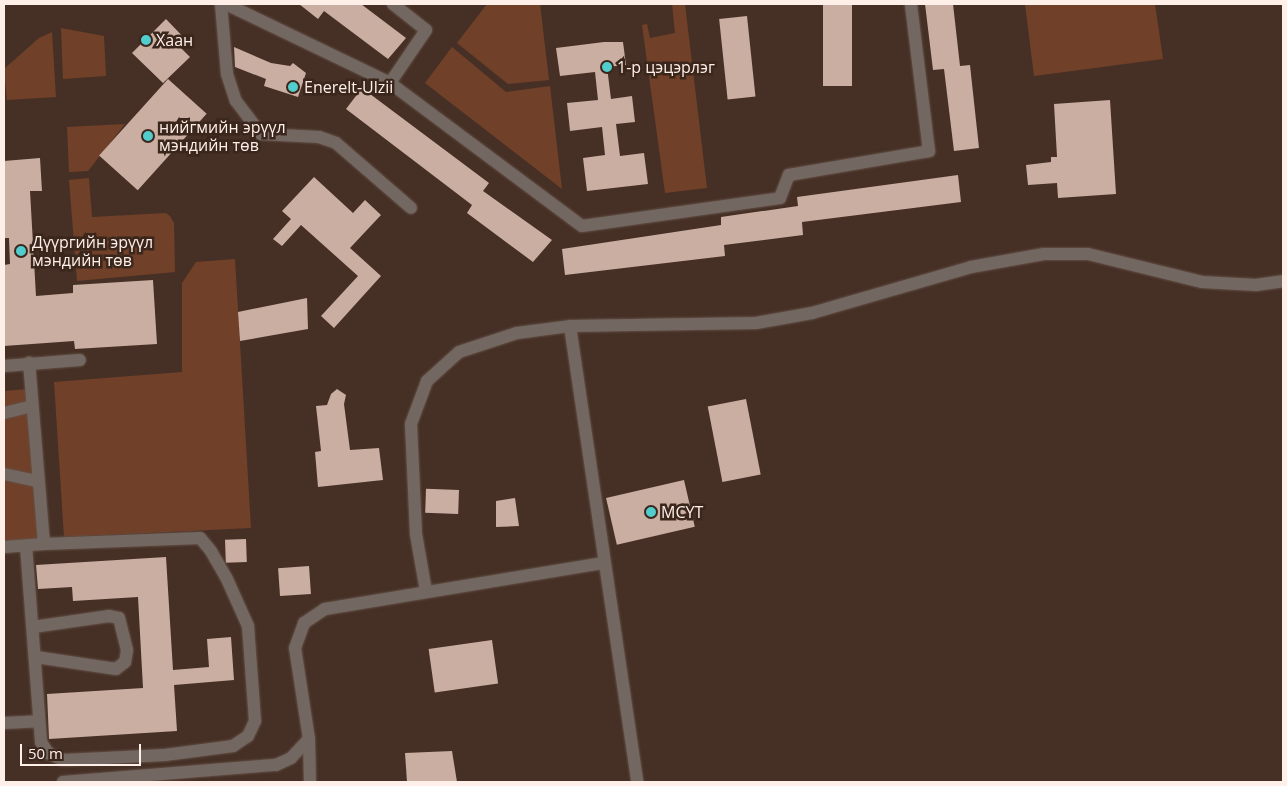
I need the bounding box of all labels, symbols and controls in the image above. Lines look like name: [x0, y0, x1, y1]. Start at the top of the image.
place label: Хаан: [156, 30, 193, 50]
marker: Хаан: [140, 34, 152, 46]
place label: 1-р цэцэрлэг: [617, 57, 715, 77]
marker: 1-р цэцэрлэг: [601, 61, 613, 73]
place label: Enerelt-Ulzii: [304, 77, 393, 97]
marker: Enerelt-Ulzii: [286, 80, 300, 94]
place label: нийгмийн эрүүл мэндийн төв: [159, 117, 286, 155]
marker: нийгмийн эрүүл мэндийн төв: [141, 129, 155, 143]
place label: Дүүргийн эрүүл мэндийн төв: [32, 232, 153, 270]
marker: Дүүргийн эрүүл мэндийн төв: [14, 244, 28, 258]
place label: МСҮТ: [661, 502, 703, 522]
marker: МСҮТ: [645, 506, 657, 518]
scale bar: [22, 734, 144, 766]
text: 50 m: [28, 743, 63, 763]

